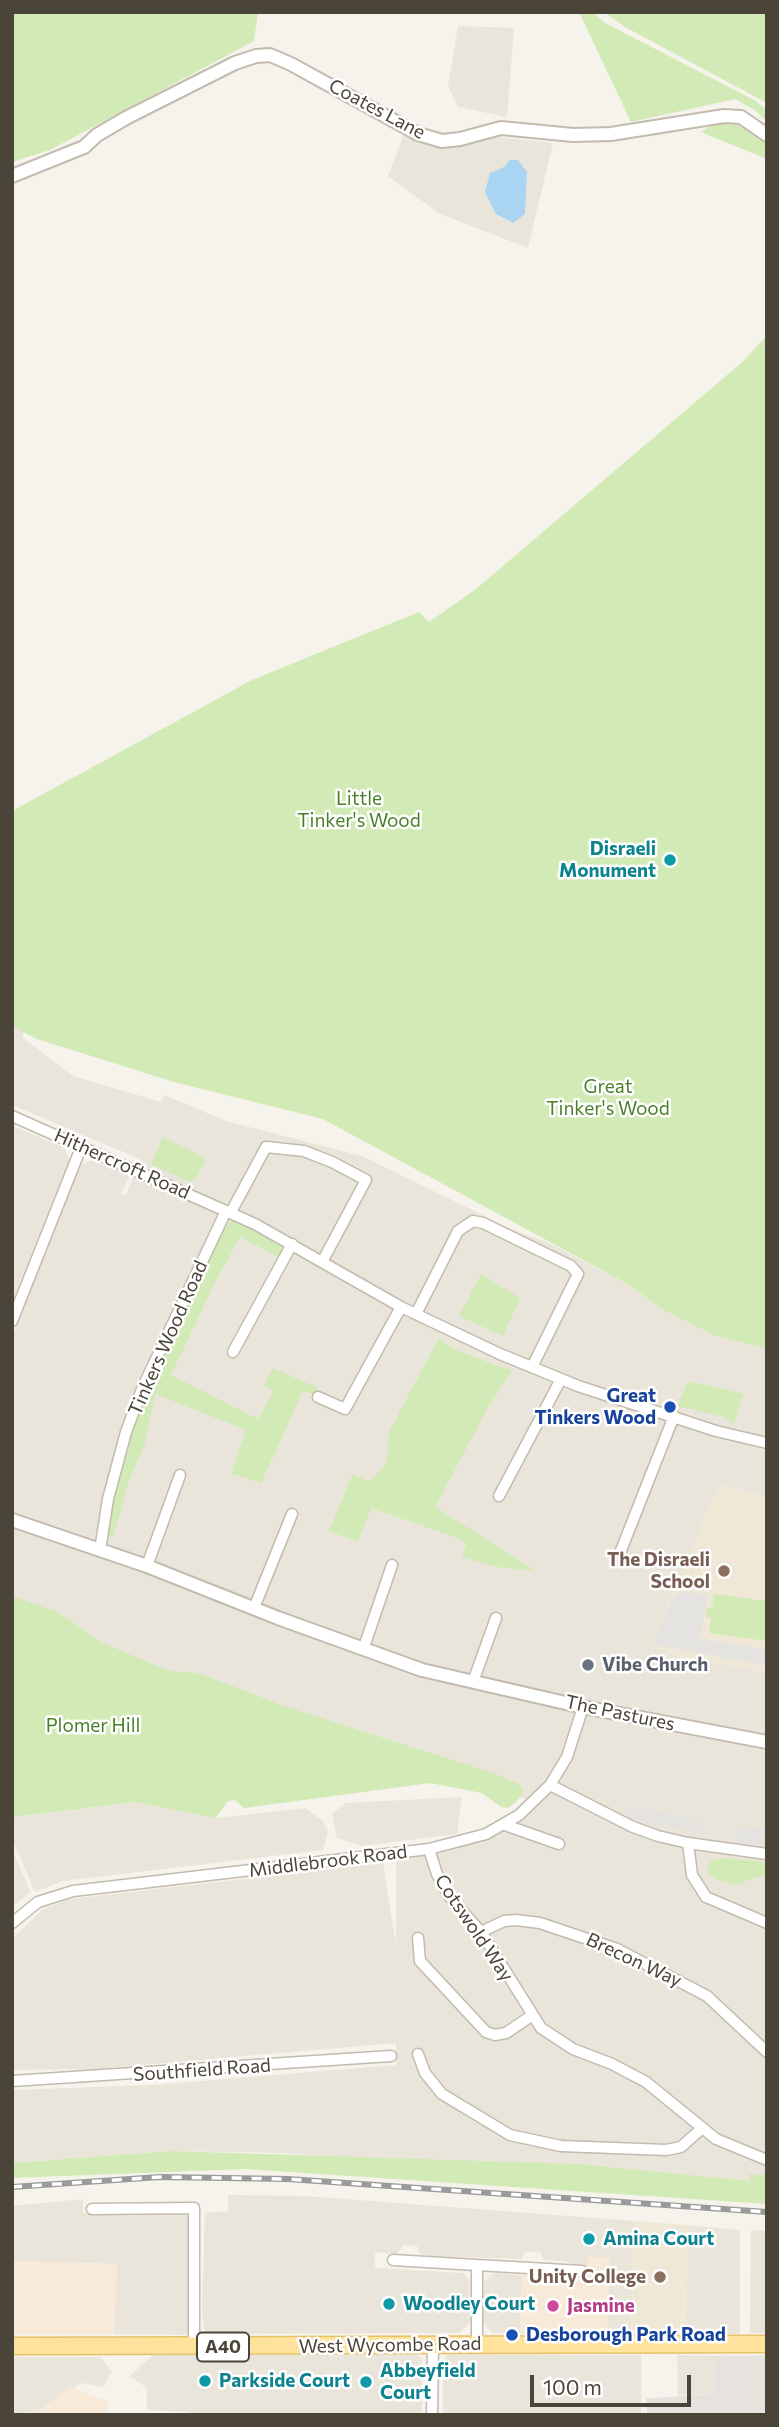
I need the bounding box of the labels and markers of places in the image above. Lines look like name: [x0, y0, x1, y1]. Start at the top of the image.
place label: Disraeli Monument: [559, 838, 656, 882]
marker: Disraeli Monument: [662, 852, 678, 868]
place label: Great Tinkers Wood: [535, 1385, 656, 1429]
marker: Great Tinkers Wood: [662, 1399, 678, 1415]
place label: The Disraeli School: [607, 1549, 710, 1593]
marker: The Disraeli School: [716, 1563, 732, 1579]
place label: Vibe Church: [602, 1654, 708, 1676]
marker: Vibe Church: [580, 1657, 596, 1673]
place label: Amina Court: [603, 2228, 714, 2250]
marker: Amina Court: [581, 2231, 597, 2247]
place label: Unity College: [529, 2266, 646, 2288]
marker: Unity College: [652, 2269, 668, 2285]
place label: Woodley Court: [403, 2293, 535, 2315]
place label: Jasmine: [567, 2295, 635, 2317]
marker: Woodley Court: [381, 2296, 397, 2312]
marker: Jasmine: [545, 2298, 561, 2314]
place label: Desborough Park Road: [526, 2324, 726, 2346]
marker: Desborough Park Road: [504, 2327, 520, 2343]
place label: Abbeyfield Court: [380, 2360, 476, 2404]
place label: Parkside Court: [219, 2370, 350, 2392]
marker: Parkside Court: [197, 2373, 213, 2389]
marker: Abbeyfield Court: [358, 2374, 374, 2390]

